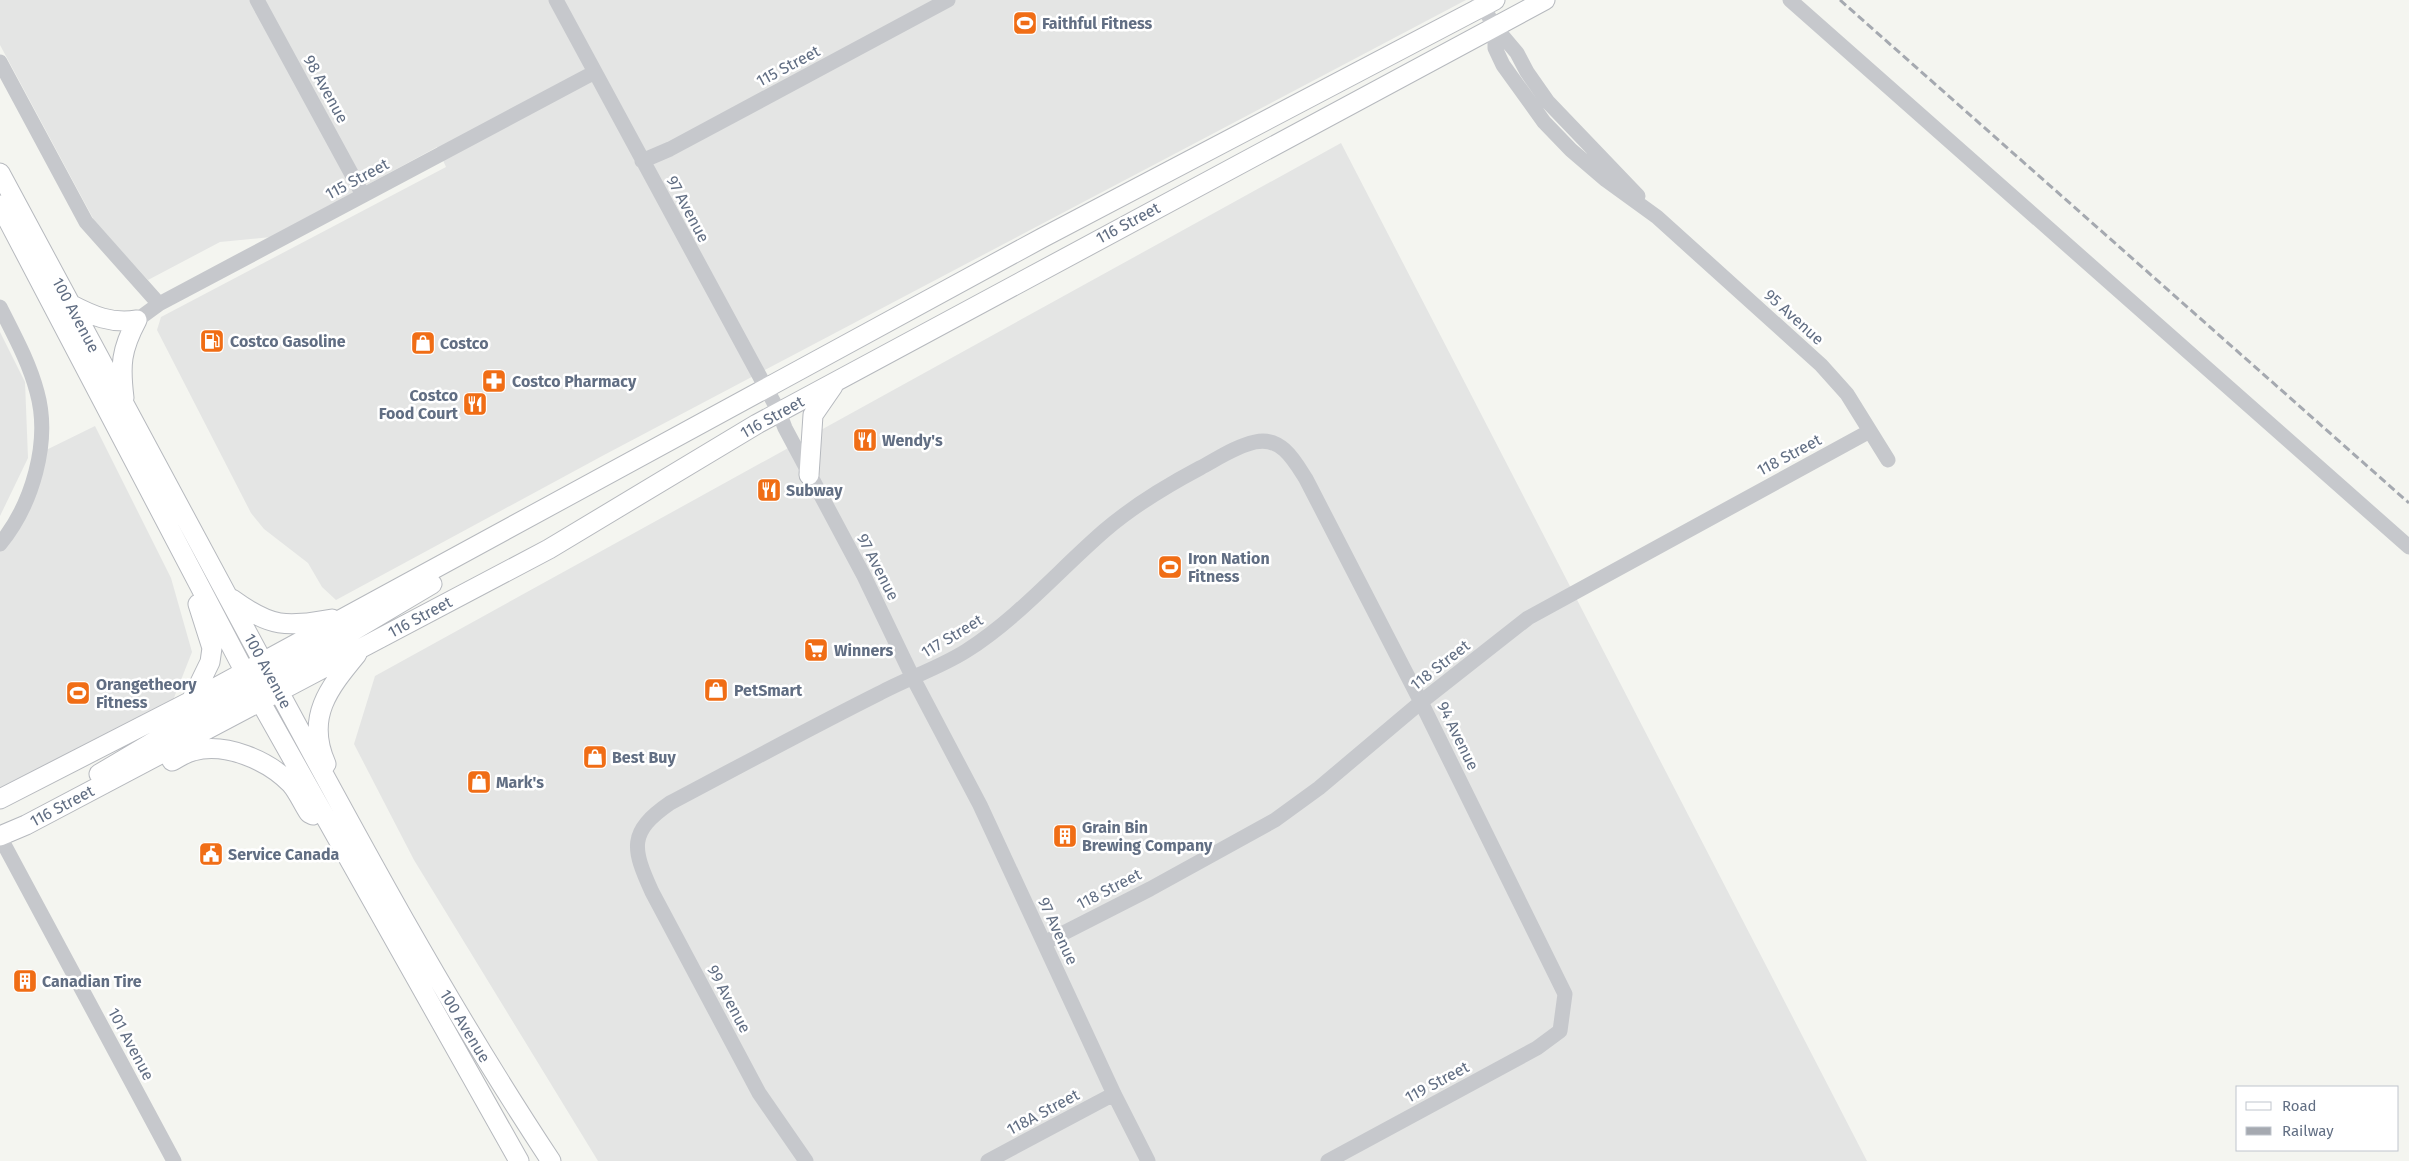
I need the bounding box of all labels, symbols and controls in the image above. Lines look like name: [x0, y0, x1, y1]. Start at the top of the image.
sports icon: Faithful Fitness: [1012, 10, 1038, 36]
place label: Faithful Fitness: [1042, 14, 1153, 33]
street label: 115 Street: [753, 41, 823, 91]
street label: 98 Avenue: [300, 52, 352, 126]
street label: 115 Street: [322, 154, 392, 204]
street label: 97 Avenue: [663, 172, 713, 246]
street label: 116 Street: [1093, 198, 1163, 248]
street label: 100 Avenue: [48, 274, 104, 356]
street label: 95 Avenue: [1760, 285, 1828, 349]
fuel station icon: Costco Gasoline: [199, 328, 225, 354]
shop icon: Costco: [410, 330, 436, 356]
place label: Costco Gasoline: [230, 332, 346, 351]
place label: Costco: [440, 334, 489, 353]
pharmacy icon: Costco Pharmacy: [481, 368, 507, 394]
place label: Costco Pharmacy: [512, 372, 637, 391]
place label: Costco Food Court: [379, 386, 459, 423]
restaurant icon: Costco Food Court: [462, 391, 488, 417]
street label: 116 Street: [737, 392, 807, 442]
restaurant icon: Wendy's: [852, 427, 878, 453]
street label: 118 Street: [1754, 430, 1825, 480]
place label: Wendy's: [882, 431, 943, 450]
restaurant icon: Subway: [756, 477, 782, 503]
place label: Subway: [786, 481, 843, 500]
street label: 97 Avenue: [853, 530, 903, 604]
place label: Iron Nation Fitness: [1188, 549, 1270, 586]
sports icon: Iron Nation Fitness: [1157, 554, 1183, 580]
street label: 116 Street: [385, 592, 455, 642]
street label: 117 Street: [918, 610, 986, 662]
street label: 100 Avenue: [240, 630, 296, 712]
street label: 118 Street: [1407, 636, 1474, 694]
supermarket icon: Winners: [803, 637, 829, 663]
place label: Winners: [834, 641, 894, 660]
place label: Orangetheory Fitness: [96, 675, 197, 712]
shop icon: PetSmart: [703, 677, 729, 703]
sports icon: Orangetheory Fitness: [65, 680, 91, 706]
place label: PetSmart: [734, 681, 803, 700]
street label: 94 Avenue: [1433, 699, 1483, 773]
shop icon: Best Buy: [582, 744, 608, 770]
place label: Best Buy: [612, 748, 676, 767]
shop icon: Mark's: [466, 769, 492, 795]
place label: Mark's: [496, 773, 544, 792]
street label: 116 Street: [27, 781, 97, 831]
place label: Grain Bin Brewing Company: [1082, 818, 1213, 855]
building icon: Grain Bin Brewing Company: [1052, 823, 1078, 849]
public building icon: Service Canada: [198, 841, 224, 867]
place label: Service Canada: [228, 845, 339, 864]
street label: 118 Street: [1073, 865, 1145, 913]
street label: 97 Avenue: [1034, 894, 1082, 968]
street label: 99 Avenue: [703, 962, 755, 1036]
building icon: Canadian Tire: [12, 968, 38, 994]
place label: Canadian Tire: [42, 972, 142, 991]
street label: 100 Avenue: [436, 986, 494, 1066]
street label: 101 Avenue: [104, 1004, 158, 1084]
street label: 119 Street: [1402, 1057, 1472, 1107]
street label: 118A Street: [1004, 1085, 1083, 1139]
legend: [2236, 1086, 2399, 1151]
text: Road: [2282, 1097, 2317, 1115]
text: Railway: [2282, 1122, 2334, 1140]

